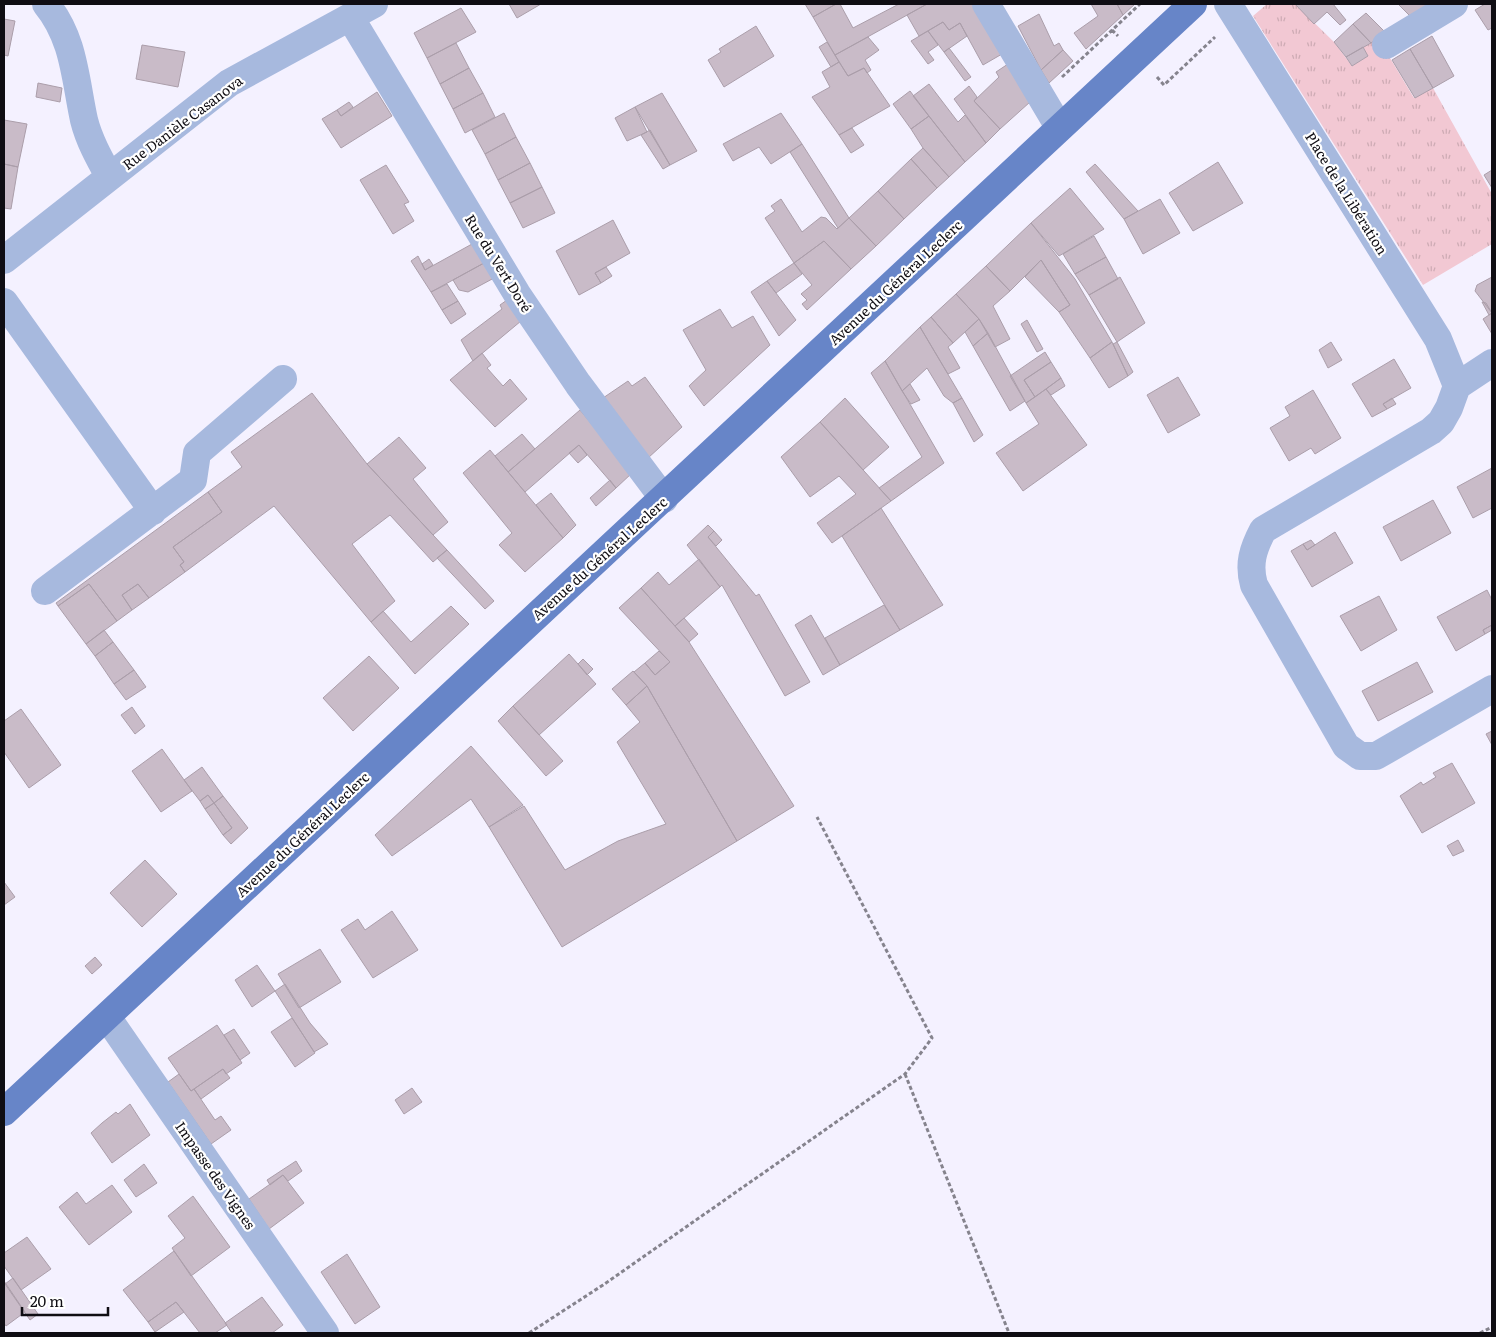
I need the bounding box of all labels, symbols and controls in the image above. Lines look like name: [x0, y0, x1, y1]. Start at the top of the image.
street label: Rue Danièle Casanova: [118, 70, 247, 174]
street label: Place de la Libération: [1301, 128, 1393, 258]
street label: Rue du Vert Doré: [461, 210, 537, 316]
street label: Avenue du Général Leclerc: [824, 215, 966, 349]
street label: Avenue du Général Leclerc: [527, 492, 671, 624]
street label: Avenue du Général Leclerc: [231, 767, 373, 901]
street label: Impasse des Vignes: [171, 1117, 261, 1233]
scale bar: [22, 1284, 109, 1316]
text: 20 m: [30, 1289, 64, 1312]

